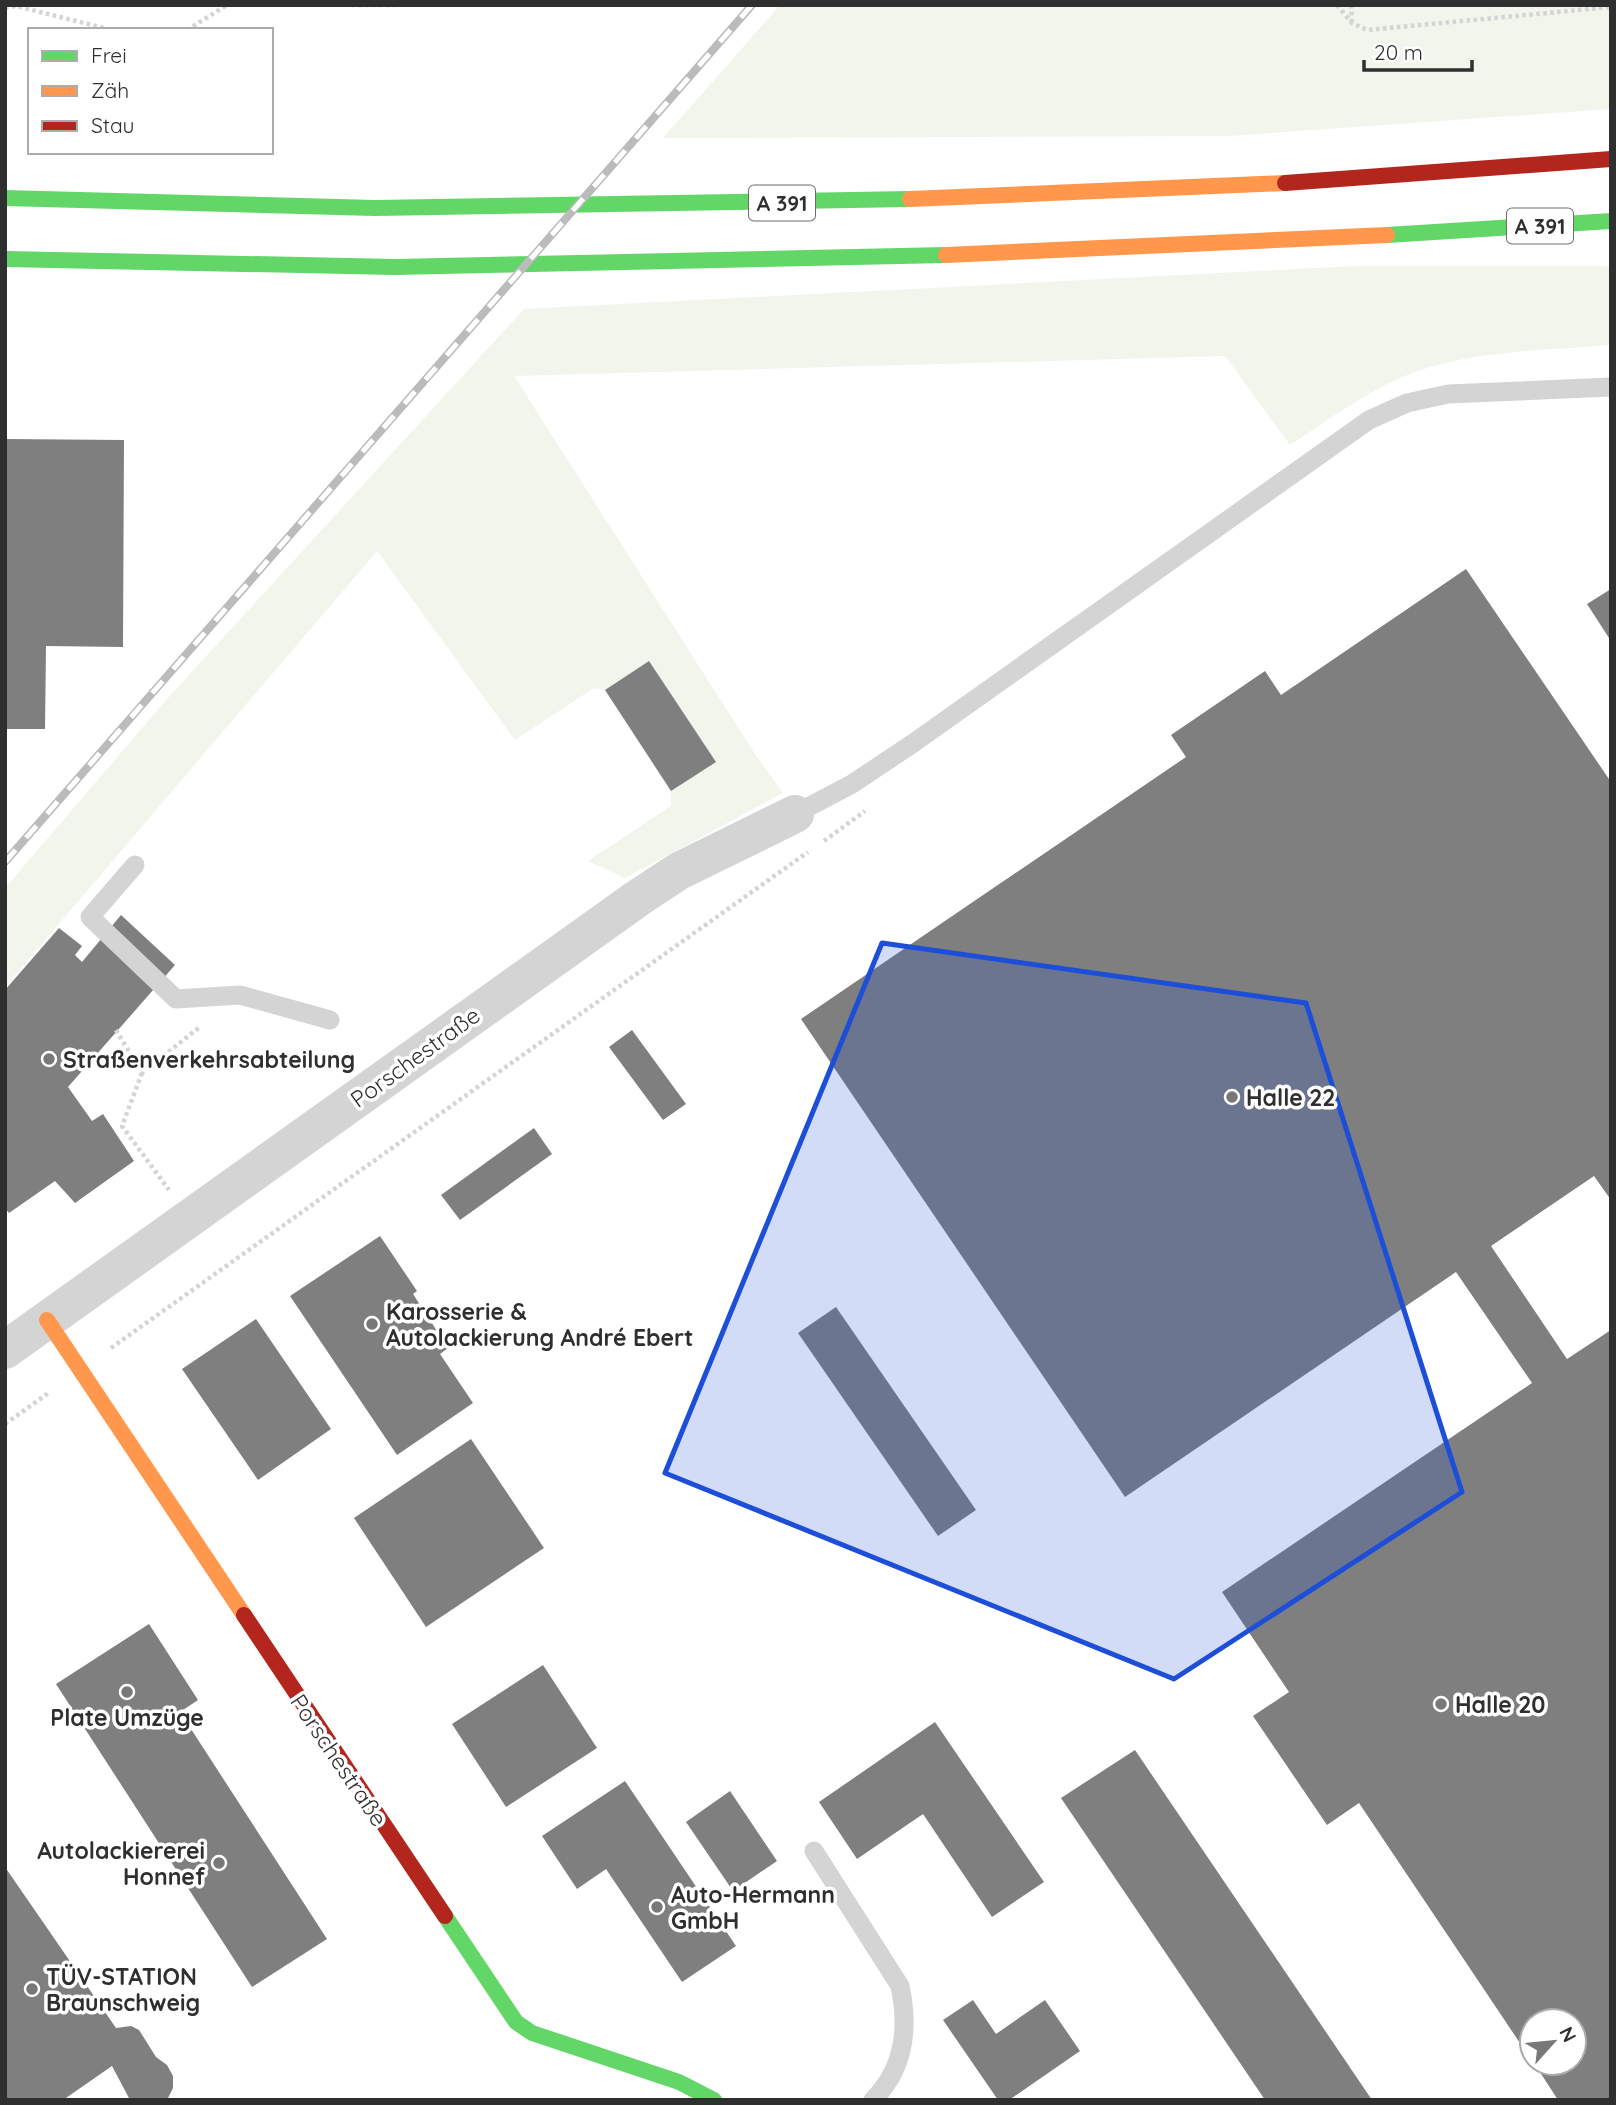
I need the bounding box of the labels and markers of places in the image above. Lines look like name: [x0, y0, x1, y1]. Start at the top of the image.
place label: Straßenverkehrsabteilung: [63, 1045, 355, 1074]
marker: Straßenverkehrsabteilung: [41, 1051, 57, 1067]
place label: Halle 22: [1246, 1083, 1335, 1112]
marker: Halle 22: [1224, 1089, 1240, 1105]
place label: Karosserie & Autolackierung André Ebert: [386, 1297, 694, 1352]
marker: Karosserie & Autolackierung André Ebert: [364, 1316, 380, 1332]
marker: Plate Umzüge: [119, 1684, 135, 1700]
place label: Halle 20: [1455, 1690, 1545, 1719]
marker: Halle 20: [1433, 1696, 1449, 1712]
place label: Plate Umzüge: [50, 1703, 204, 1732]
place label: Autolackiererei Honnef: [37, 1836, 205, 1891]
marker: Autolackiererei Honnef: [211, 1855, 227, 1871]
place label: Auto-Hermann GmbH: [671, 1880, 835, 1935]
marker: Auto-Hermann GmbH: [649, 1899, 665, 1915]
place label: TÜV-STATION Braunschweig: [46, 1962, 200, 2017]
marker: TÜV-STATION Braunschweig: [24, 1981, 40, 1997]

